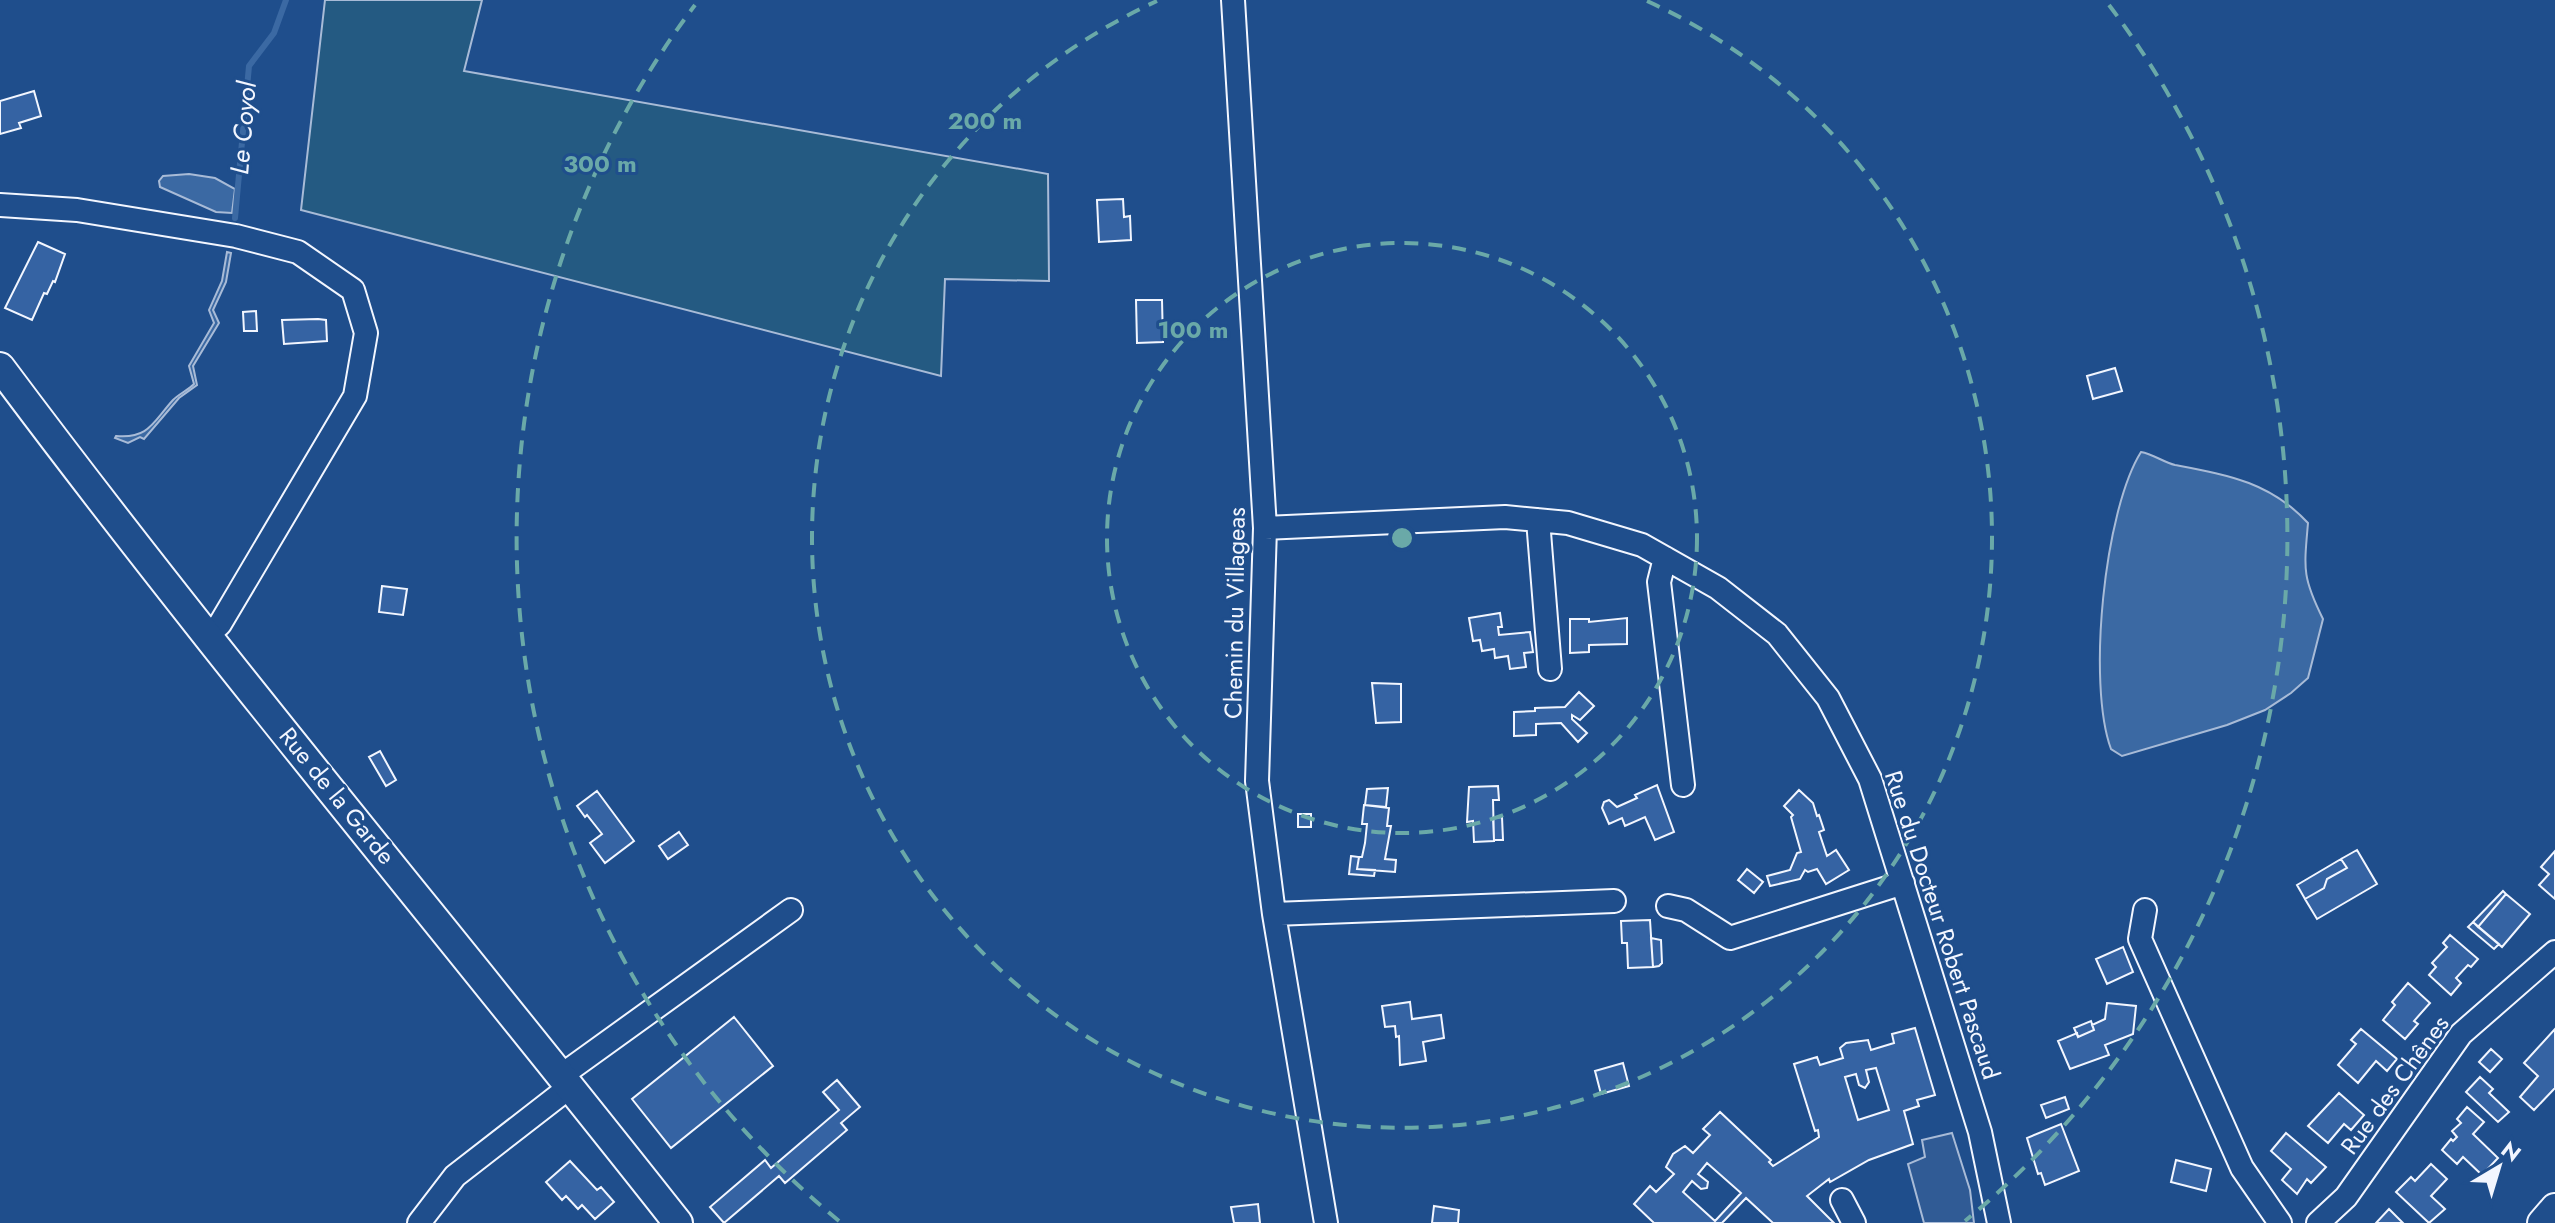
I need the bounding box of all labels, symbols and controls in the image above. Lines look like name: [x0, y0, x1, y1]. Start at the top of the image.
water label: Le Coyol: [220, 79, 266, 176]
text: 200 m: [948, 103, 1022, 138]
text: 300 m: [563, 146, 637, 181]
text: 100 m: [1158, 312, 1228, 347]
street label: Chemin du Villageas: [1215, 507, 1254, 719]
centre of rings: [1388, 524, 1416, 552]
street label: Rue de la Garde: [271, 720, 404, 872]
street label: Rue du Docteur Robert Pascaud: [1876, 766, 2009, 1084]
street label: Rue des Chênes: [2332, 1008, 2457, 1162]
north arrow: [2459, 1127, 2539, 1207]
text: N: [2495, 1133, 2528, 1169]

